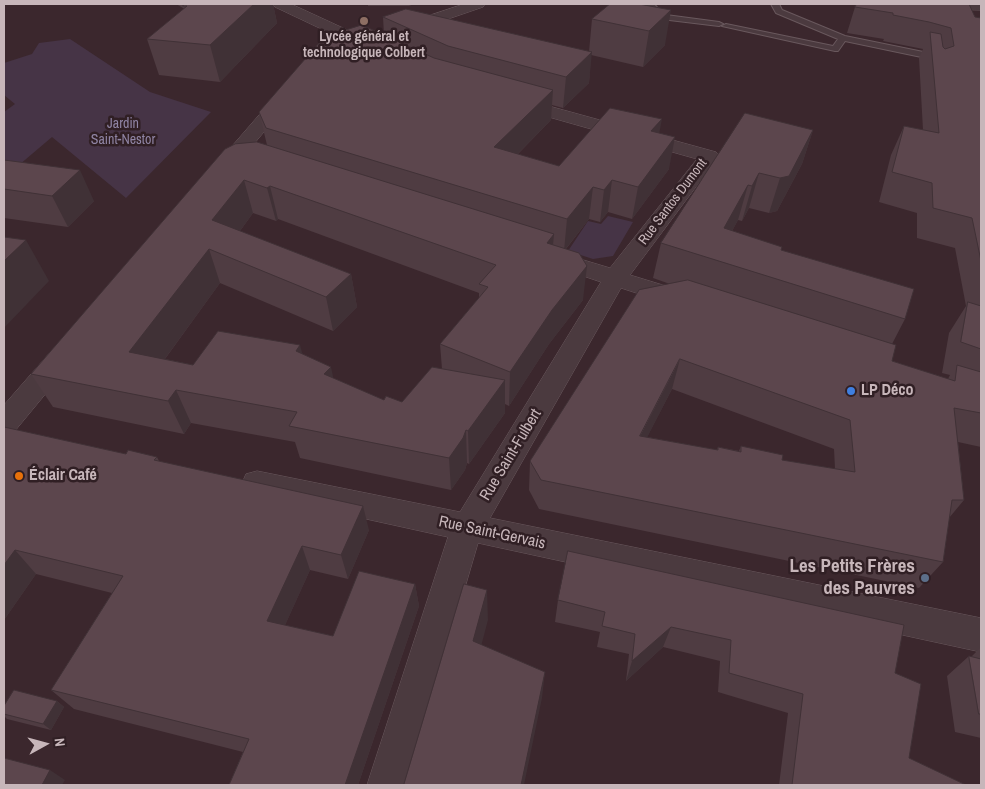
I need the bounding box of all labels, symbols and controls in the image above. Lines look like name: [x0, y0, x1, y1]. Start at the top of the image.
marker: Lycée général et technologique Colbert: [358, 15, 370, 27]
place label: Lycée général et technologique Colbert: [303, 29, 425, 62]
park label: Jardin Saint-Nestor: [91, 116, 155, 148]
street label: Rue Santos Dumont: [635, 156, 711, 248]
place label: LP Déco: [861, 381, 913, 401]
marker: LP Déco: [845, 385, 857, 397]
street label: Rue Saint-Fulbert: [476, 406, 546, 504]
place label: Éclair Café: [29, 466, 97, 486]
marker: Éclair Café: [13, 470, 25, 482]
street label: Rue Saint-Gervais: [437, 512, 547, 554]
place label: Les Petits Frères des Pauvres: [789, 556, 915, 600]
marker: Les Petits Frères des Pauvres: [919, 572, 931, 584]
north arrow: [20, 719, 70, 769]
text: N: [50, 737, 69, 747]

